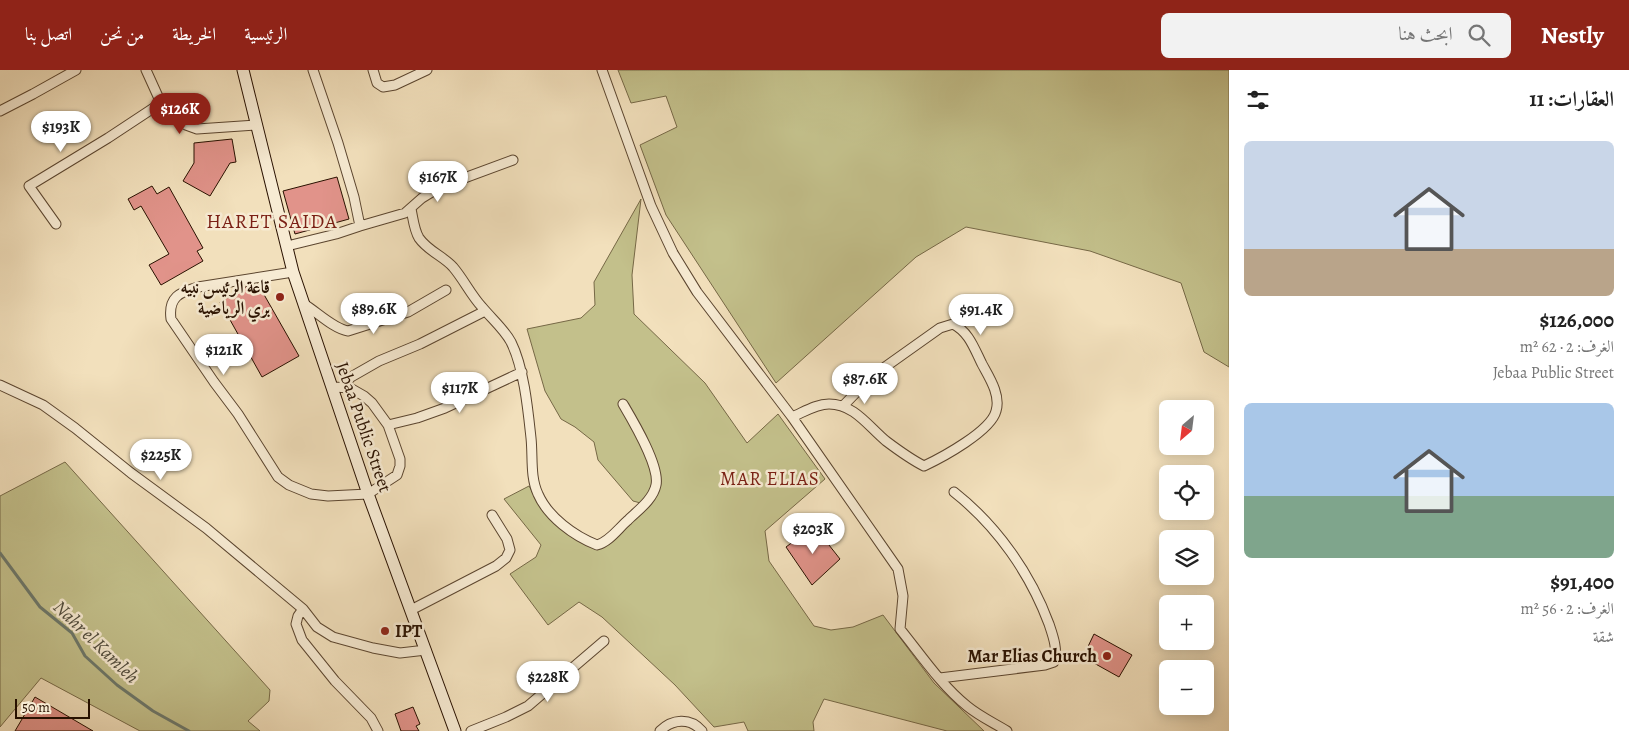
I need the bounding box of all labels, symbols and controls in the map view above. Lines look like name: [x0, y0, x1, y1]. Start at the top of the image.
search box: [1161, 13, 1511, 58]
text: Nestly: [1541, 19, 1604, 51]
text: ابحث هنا: [1398, 21, 1453, 47]
icon: search: [1465, 21, 1493, 49]
text: اتصل بنا: [25, 22, 72, 46]
text: من نحن: [100, 22, 144, 46]
text: الخريطة: [172, 22, 216, 46]
text: الرئيسية: [244, 22, 287, 46]
text: العقارات: 11: [1529, 85, 1614, 113]
icon: filters: [1244, 86, 1272, 114]
pin: $126K: [145, 92, 215, 135]
text: $126K: [161, 98, 199, 120]
pin: $193K: [26, 111, 96, 153]
text: $193K: [42, 116, 80, 138]
pin: $167K: [403, 160, 473, 203]
text: $167K: [419, 166, 457, 188]
icon: home: [1384, 174, 1474, 264]
district label: HARET SAIDA: [206, 208, 338, 235]
place label: قاعة الرئيس نبيه بري الرياضية: [181, 275, 271, 323]
marker: قاعة الرئيس نبيه بري الرياضية: [274, 291, 286, 303]
pin: $89.6K: [333, 292, 415, 335]
pin: $91.4K: [940, 294, 1022, 336]
text: $89.6K: [352, 298, 396, 320]
text: $91.4K: [959, 299, 1003, 321]
text: $126,000: [1539, 306, 1614, 334]
pin: $121K: [189, 334, 259, 376]
text: الغرف: 2 · 62 m²: [1520, 336, 1614, 358]
text: $121K: [205, 339, 243, 361]
street label: Jebaa Public Street: [330, 359, 398, 495]
pin: $87.6K: [824, 362, 906, 405]
text: Jebaa Public Street: [1493, 362, 1614, 384]
text: $87.6K: [843, 368, 887, 390]
pin: $117K: [425, 372, 495, 414]
text: $117K: [442, 377, 478, 399]
north arrow: [1159, 400, 1214, 455]
map controls: [1159, 400, 1214, 715]
icon: home: [1384, 436, 1474, 526]
pin: $225K: [126, 438, 196, 481]
text: $225K: [141, 444, 181, 466]
button: locate: [1159, 465, 1214, 520]
district label: MAR ELIAS: [720, 466, 820, 492]
pin: $203K: [778, 512, 848, 555]
text: $203K: [793, 518, 833, 540]
button: layers: [1159, 530, 1214, 585]
text: $91,400: [1550, 568, 1614, 596]
water label: Nahr el Kamleh: [47, 595, 145, 689]
button: +: [1159, 595, 1214, 650]
text: الغرف: 2 · 56 m²: [1521, 598, 1614, 620]
place label: IPT: [395, 619, 423, 643]
marker: IPT: [379, 625, 391, 637]
text: شقة: [1593, 626, 1614, 648]
place label: Mar Elias Church: [967, 644, 1097, 668]
marker: Mar Elias Church: [1101, 650, 1113, 662]
pin: $228K: [513, 660, 583, 703]
button: −: [1159, 660, 1214, 715]
text: $228K: [527, 666, 569, 688]
scale bar: [15, 696, 90, 719]
text: 50 m: [22, 698, 50, 717]

